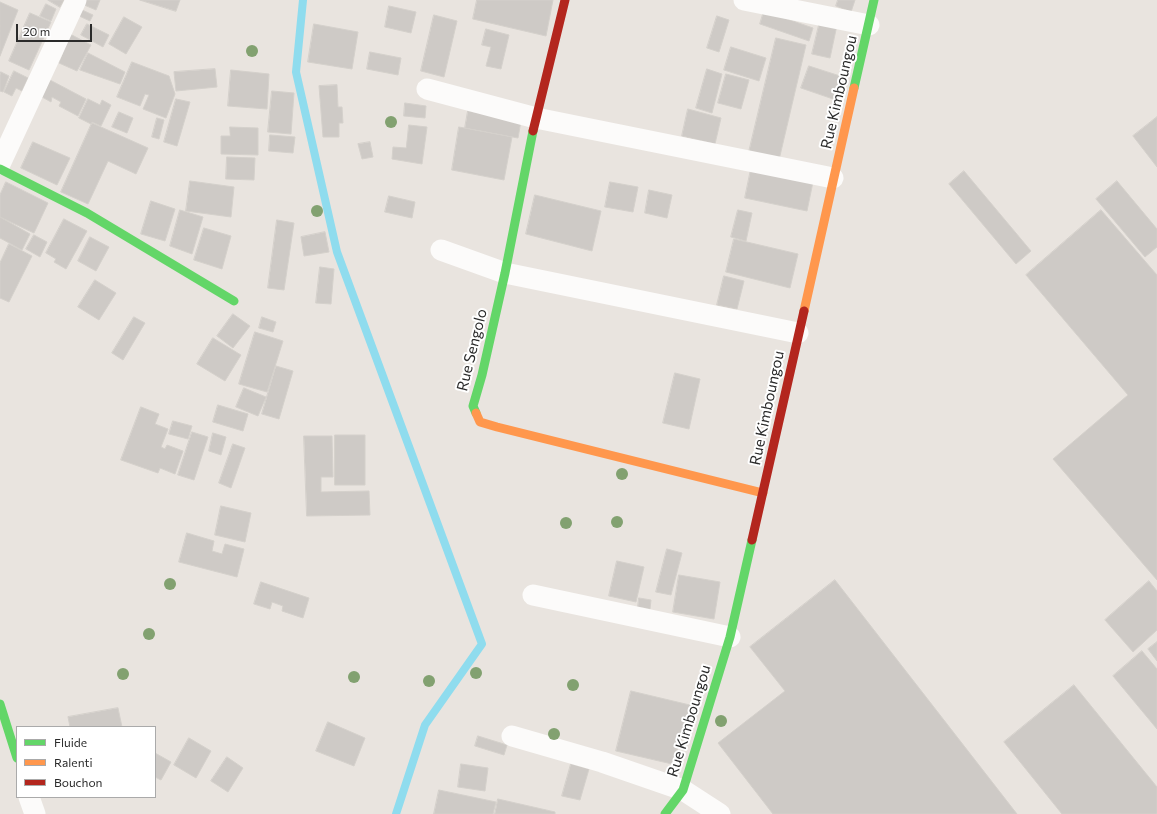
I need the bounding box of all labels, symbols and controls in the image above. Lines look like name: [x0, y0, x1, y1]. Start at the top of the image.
scale bar: [18, 16, 94, 42]
text: 20 m: [23, 24, 50, 38]
street label: Rue Kimboungou: [817, 33, 861, 151]
street label: Rue Sengolo: [453, 307, 491, 393]
street label: Rue Kimboungou: [746, 349, 788, 467]
street label: Rue Kimboungou: [663, 663, 715, 779]
legend: [16, 726, 156, 798]
text: Fluide: [54, 735, 87, 749]
text: Ralenti: [54, 755, 93, 769]
text: Bouchon: [54, 775, 102, 789]

